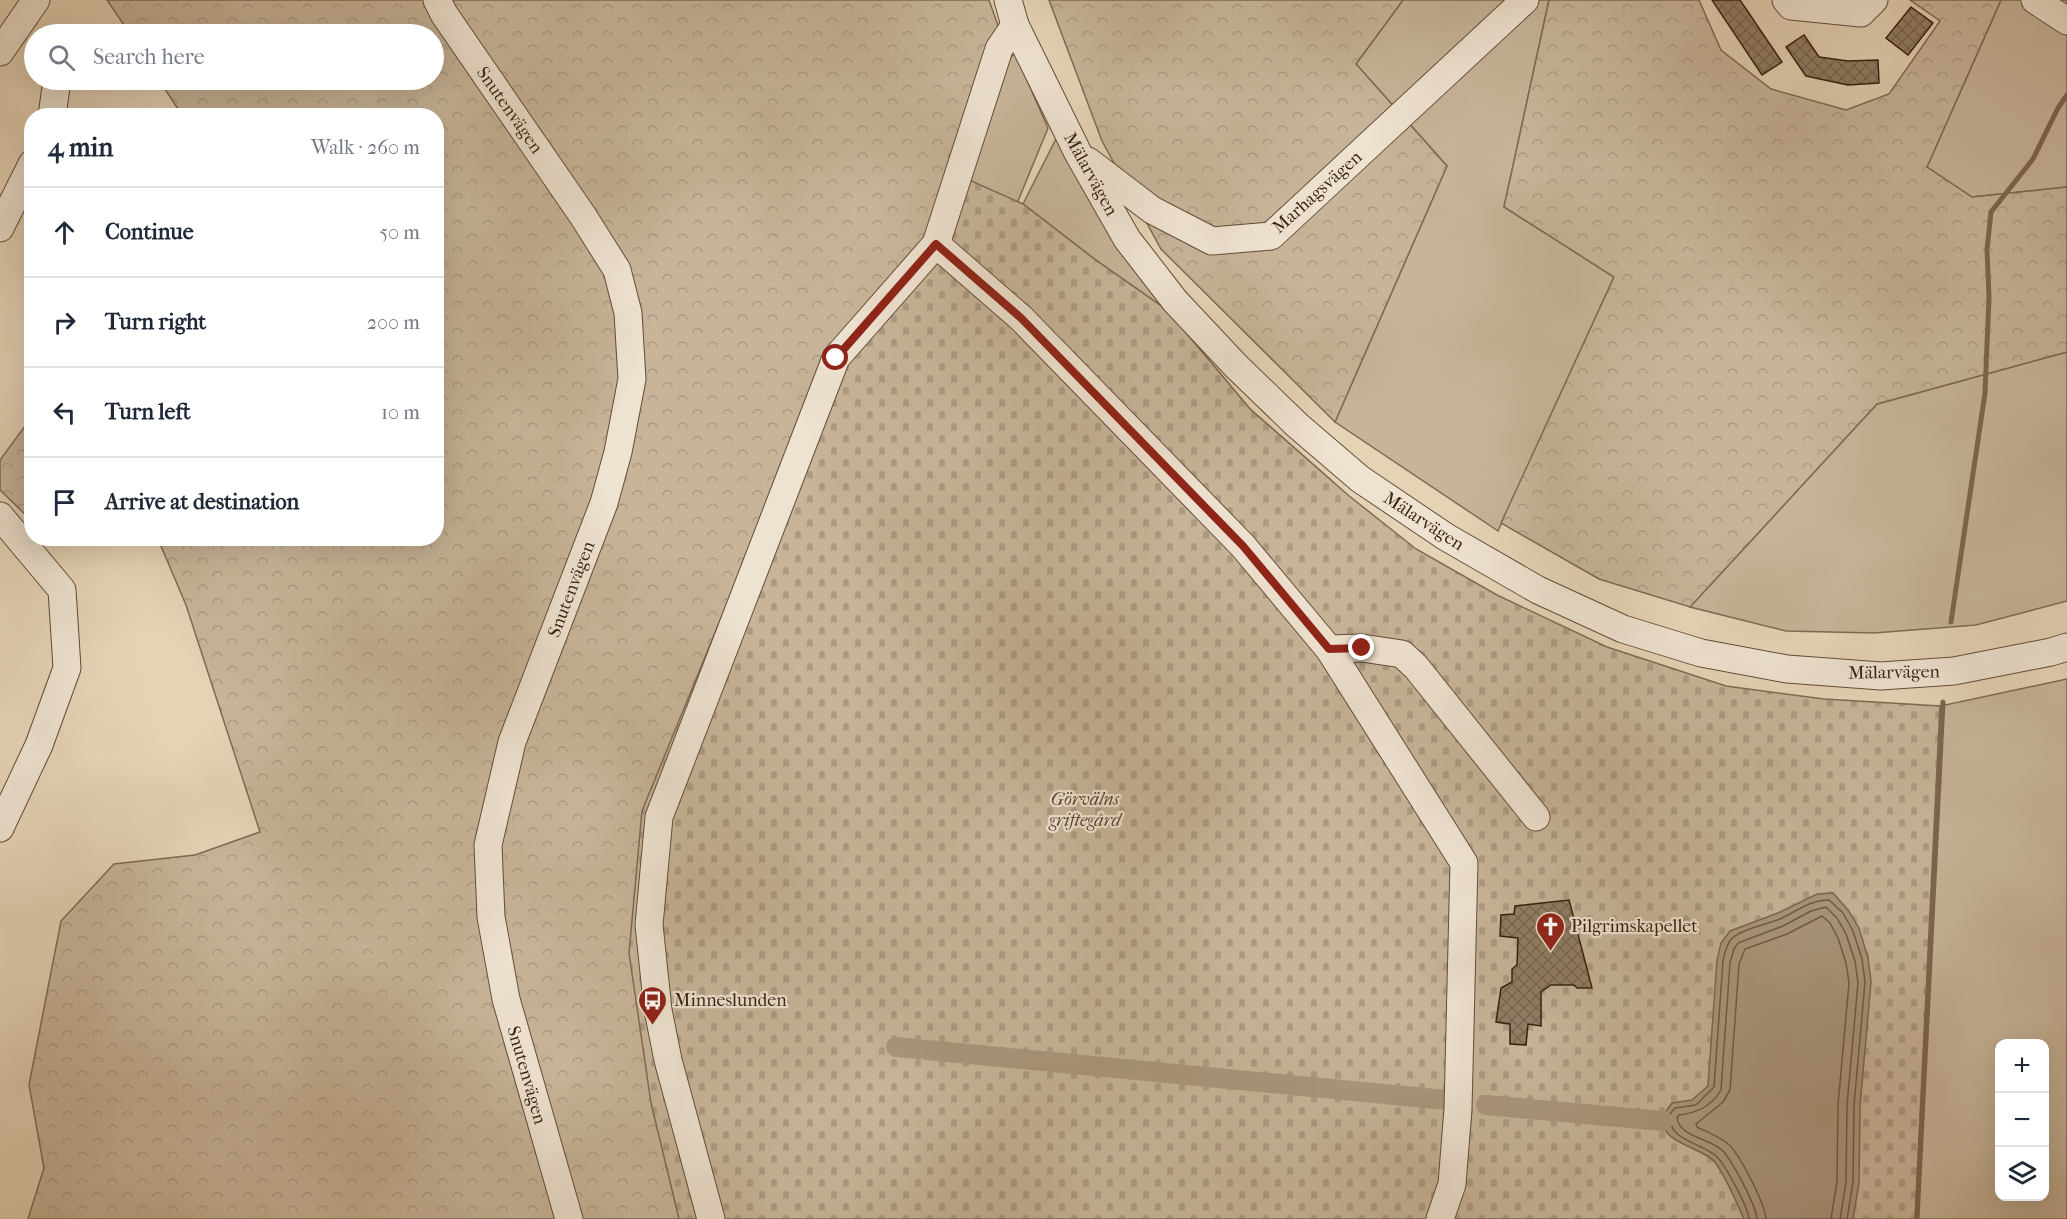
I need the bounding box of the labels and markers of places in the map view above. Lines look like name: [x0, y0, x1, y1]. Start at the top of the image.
church icon: Pilgrimskapellet: [1534, 910, 1566, 952]
place label: Pilgrimskapellet: [1571, 916, 1698, 937]
bus stop icon: Minneslunden: [637, 984, 669, 1026]
place label: Minneslunden: [674, 990, 787, 1011]

